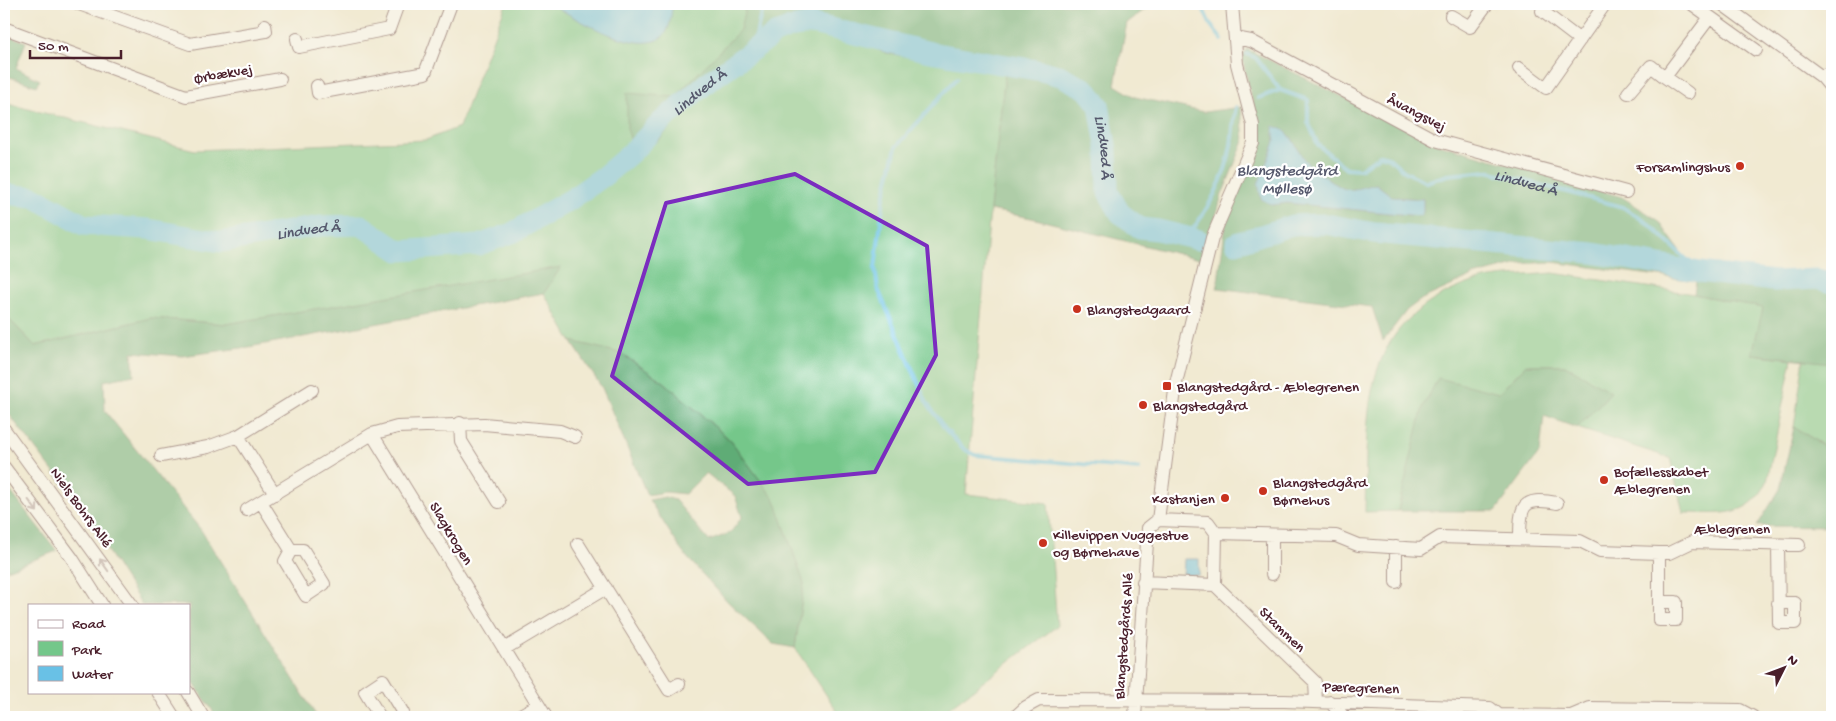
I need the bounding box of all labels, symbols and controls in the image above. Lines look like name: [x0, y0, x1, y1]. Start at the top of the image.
scale bar: [30, 28, 121, 60]
text: 50 m: [38, 38, 69, 56]
street label: Ørbækvej: [193, 61, 254, 89]
water label: Lindved Å: [670, 64, 732, 121]
street label: Åvangsvej: [1384, 91, 1449, 136]
water label: Lindved Å: [1088, 114, 1115, 181]
place label: Forsamlingshus: [1635, 159, 1730, 177]
marker: Forsamlingshus: [1734, 160, 1746, 172]
water label: Blangstedgård Møllesø: [1237, 163, 1339, 200]
water label: Lindved Å: [1492, 167, 1561, 202]
water label: Lindved Å: [275, 218, 342, 246]
place label: Blangstedgaard: [1086, 302, 1191, 320]
marker: Blangstedgaard: [1071, 303, 1083, 315]
place label: Blangstedgård - Æblegrenen: [1176, 379, 1359, 397]
marker: Blangstedgård - Æblegrenen: [1161, 380, 1173, 392]
place label: Blangstedgård: [1152, 398, 1248, 416]
marker: Blangstedgård: [1137, 399, 1149, 411]
place label: Bofællesskabet Æblegrenen: [1613, 464, 1710, 499]
street label: Niels Bohrs Allé: [45, 465, 116, 552]
marker: Bofællesskabet Æblegrenen: [1598, 474, 1610, 486]
place label: Blangstedgård Børnehus: [1272, 475, 1368, 510]
marker: Blangstedgård Børnehus: [1257, 485, 1269, 497]
place label: Kastanjen: [1152, 491, 1215, 509]
marker: Kastanjen: [1219, 492, 1231, 504]
one-way arrow: [28, 499, 38, 513]
street label: Slagkrogen: [424, 499, 476, 569]
street label: Æblegrenen: [1694, 521, 1770, 539]
place label: Killevippen Vuggestue og Børnehave: [1053, 527, 1189, 562]
marker: Killevippen Vuggestue og Børnehave: [1037, 537, 1049, 549]
one-way arrow: [99, 558, 109, 572]
street label: Blangstedgårds Allé: [1112, 572, 1138, 701]
legend: [28, 604, 190, 694]
street label: Stammen: [1255, 604, 1309, 657]
text: Road: [72, 616, 106, 634]
text: Park: [71, 642, 102, 660]
north arrow: [1758, 644, 1808, 694]
text: N: [1782, 652, 1801, 670]
text: Water: [72, 666, 114, 684]
street label: Pæregrenen: [1321, 679, 1399, 699]

